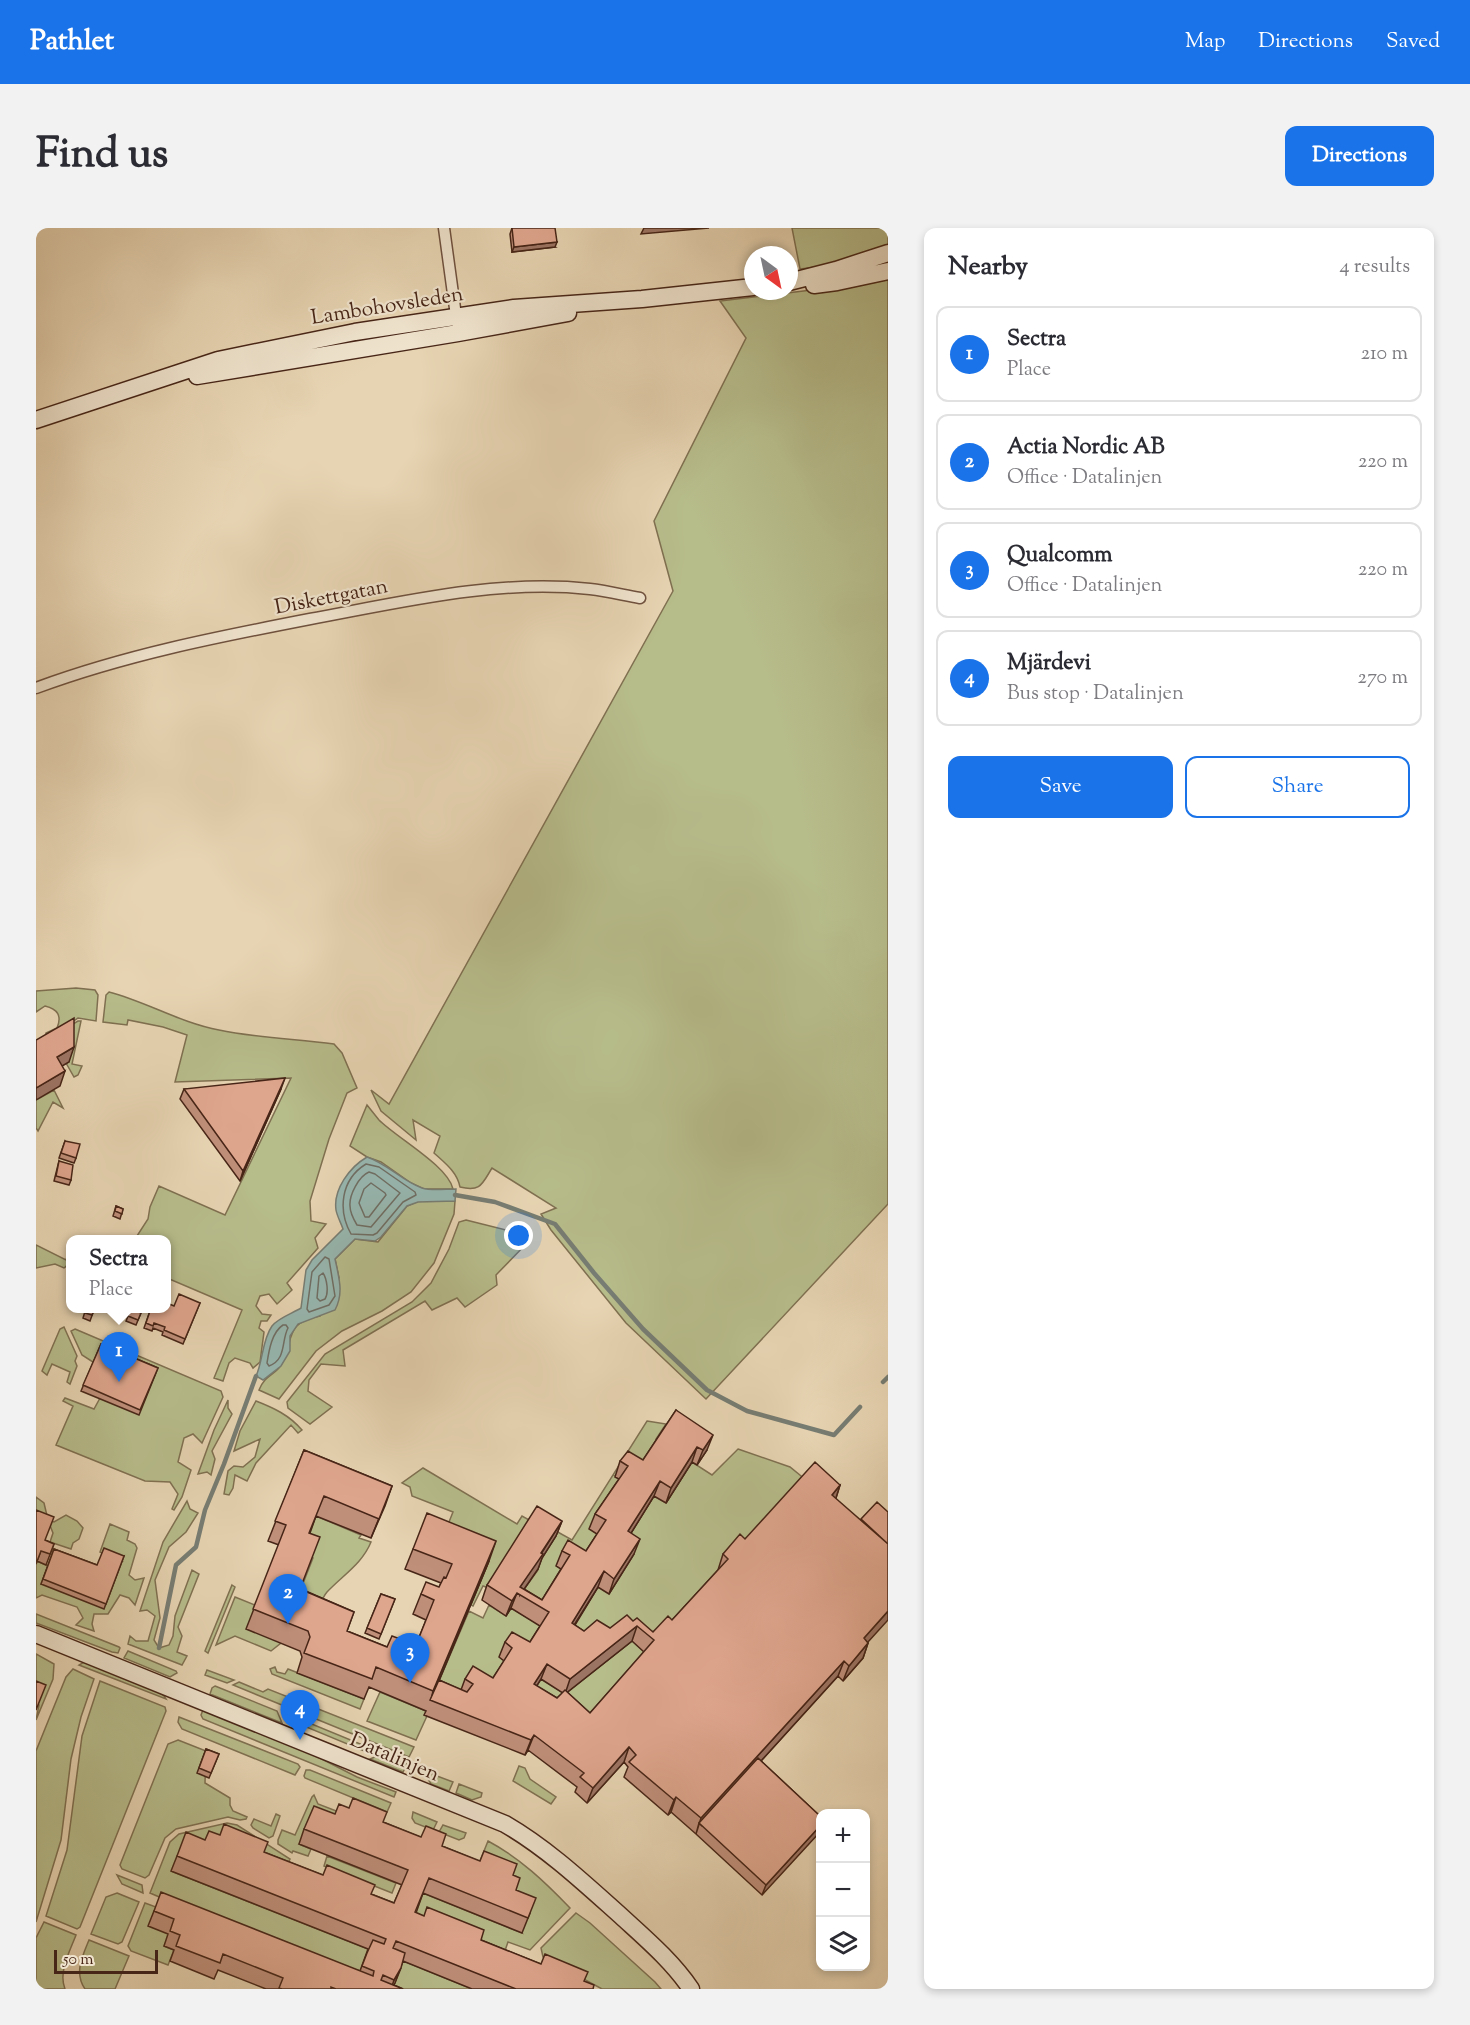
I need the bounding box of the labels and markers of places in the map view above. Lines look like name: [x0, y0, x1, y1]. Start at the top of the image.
pin: 1: [100, 1332, 139, 1382]
pin: 2: [268, 1574, 308, 1624]
pin: 3: [390, 1634, 430, 1683]
pin: 4: [280, 1690, 320, 1740]

